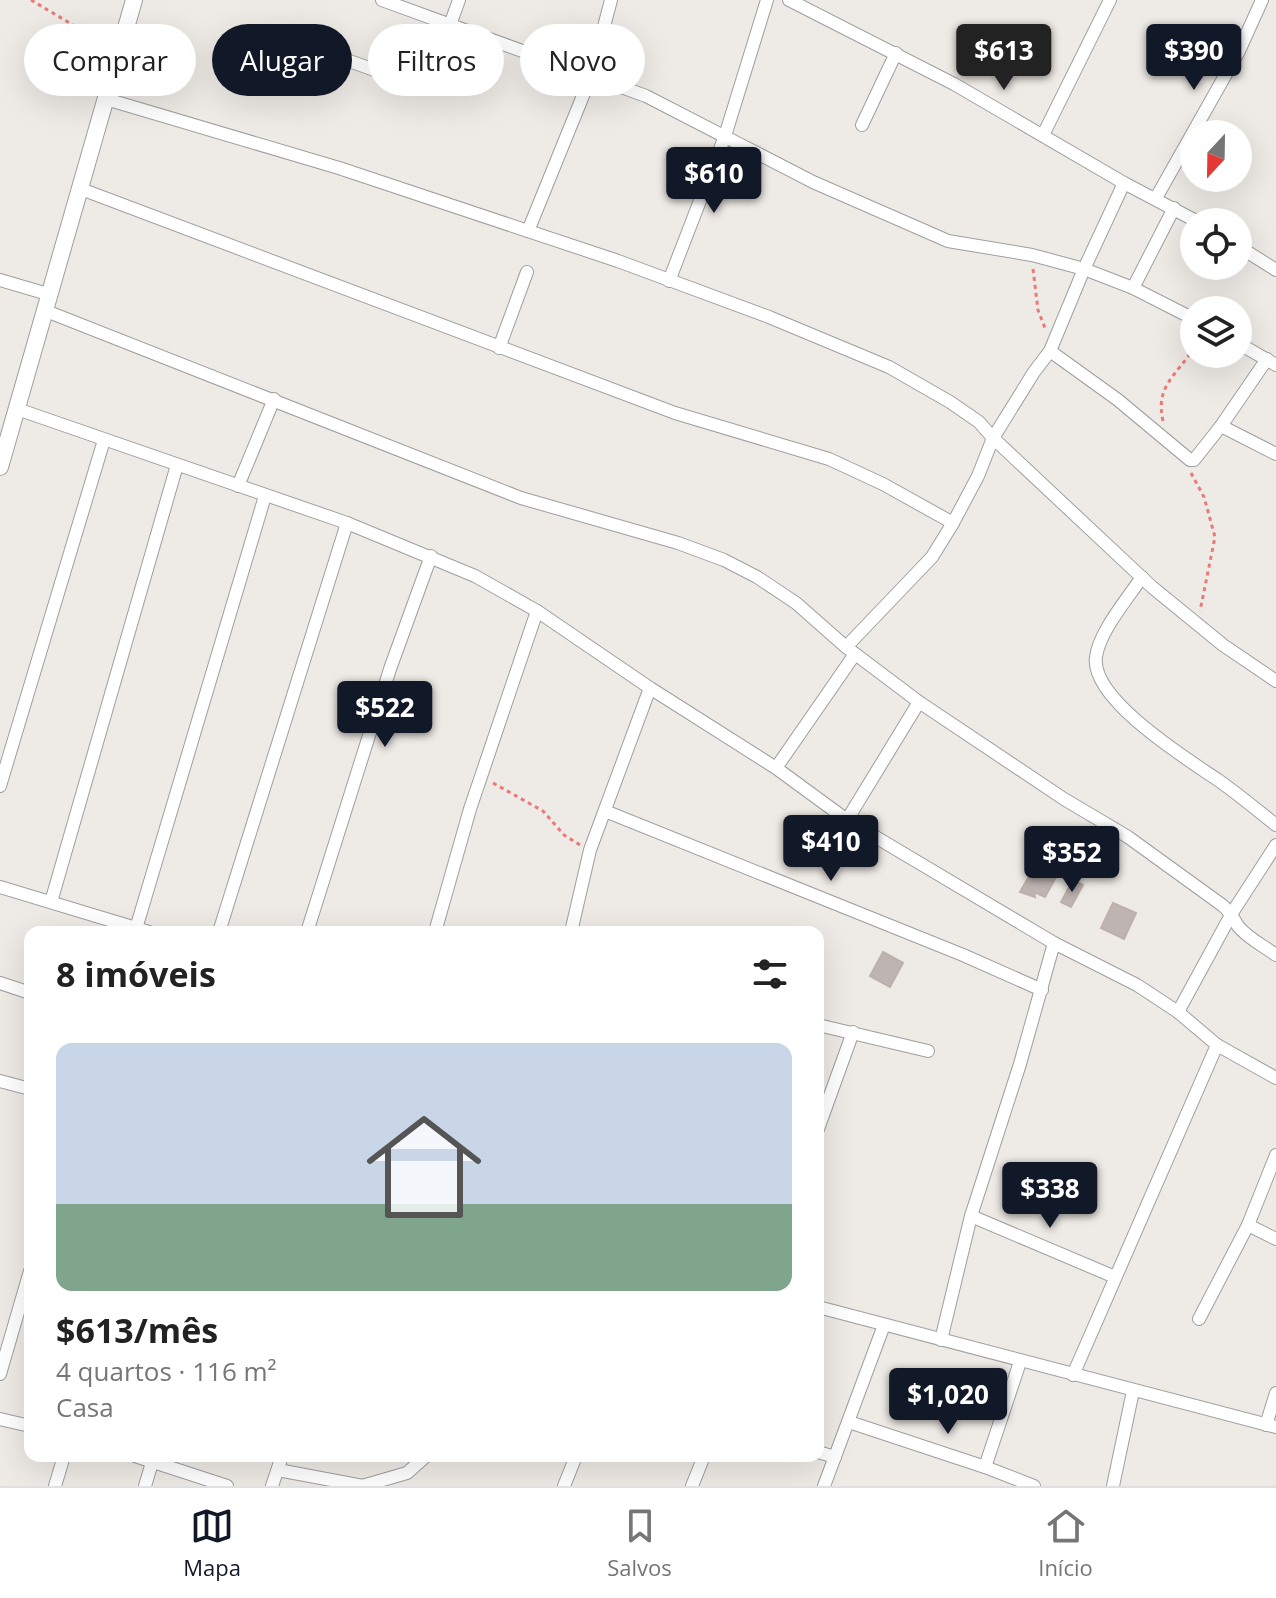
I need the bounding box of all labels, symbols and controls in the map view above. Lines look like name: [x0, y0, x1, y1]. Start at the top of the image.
chip: Comprar: [24, 24, 196, 96]
chip: Alugar: [212, 24, 352, 96]
chip: Filtros: [368, 24, 504, 96]
chip: Novo: [520, 24, 645, 96]
pin: $613: [957, 24, 1051, 92]
pin: $390: [1147, 24, 1241, 92]
text: $613: [974, 32, 1034, 68]
text: $390: [1164, 32, 1224, 68]
north arrow: [1180, 120, 1252, 192]
map controls: [1180, 120, 1252, 368]
pin: $610: [667, 147, 761, 215]
text: $610: [684, 155, 744, 191]
button: locate: [1180, 208, 1252, 280]
button: layers: [1180, 296, 1252, 368]
pin: $522: [338, 681, 432, 749]
text: $522: [355, 689, 415, 725]
pin: $410: [784, 815, 878, 883]
text: $410: [801, 823, 861, 859]
pin: $352: [1025, 826, 1119, 894]
text: $352: [1042, 834, 1102, 870]
text: 8 imóveis: [56, 951, 216, 997]
icon: filters: [748, 952, 792, 996]
icon: home: [352, 1095, 496, 1239]
pin: $338: [1003, 1162, 1097, 1230]
text: $338: [1020, 1170, 1080, 1206]
text: $613/mês: [56, 1307, 218, 1353]
text: 4 quartos · 116 m²: [56, 1353, 277, 1389]
pin: $1,020: [883, 1368, 1013, 1436]
text: $1,020: [907, 1376, 989, 1412]
text: Casa: [56, 1389, 114, 1425]
tab: Mapa: [183, 1504, 241, 1582]
tab: Salvos: [607, 1504, 672, 1582]
tab: Início: [1038, 1504, 1093, 1582]

